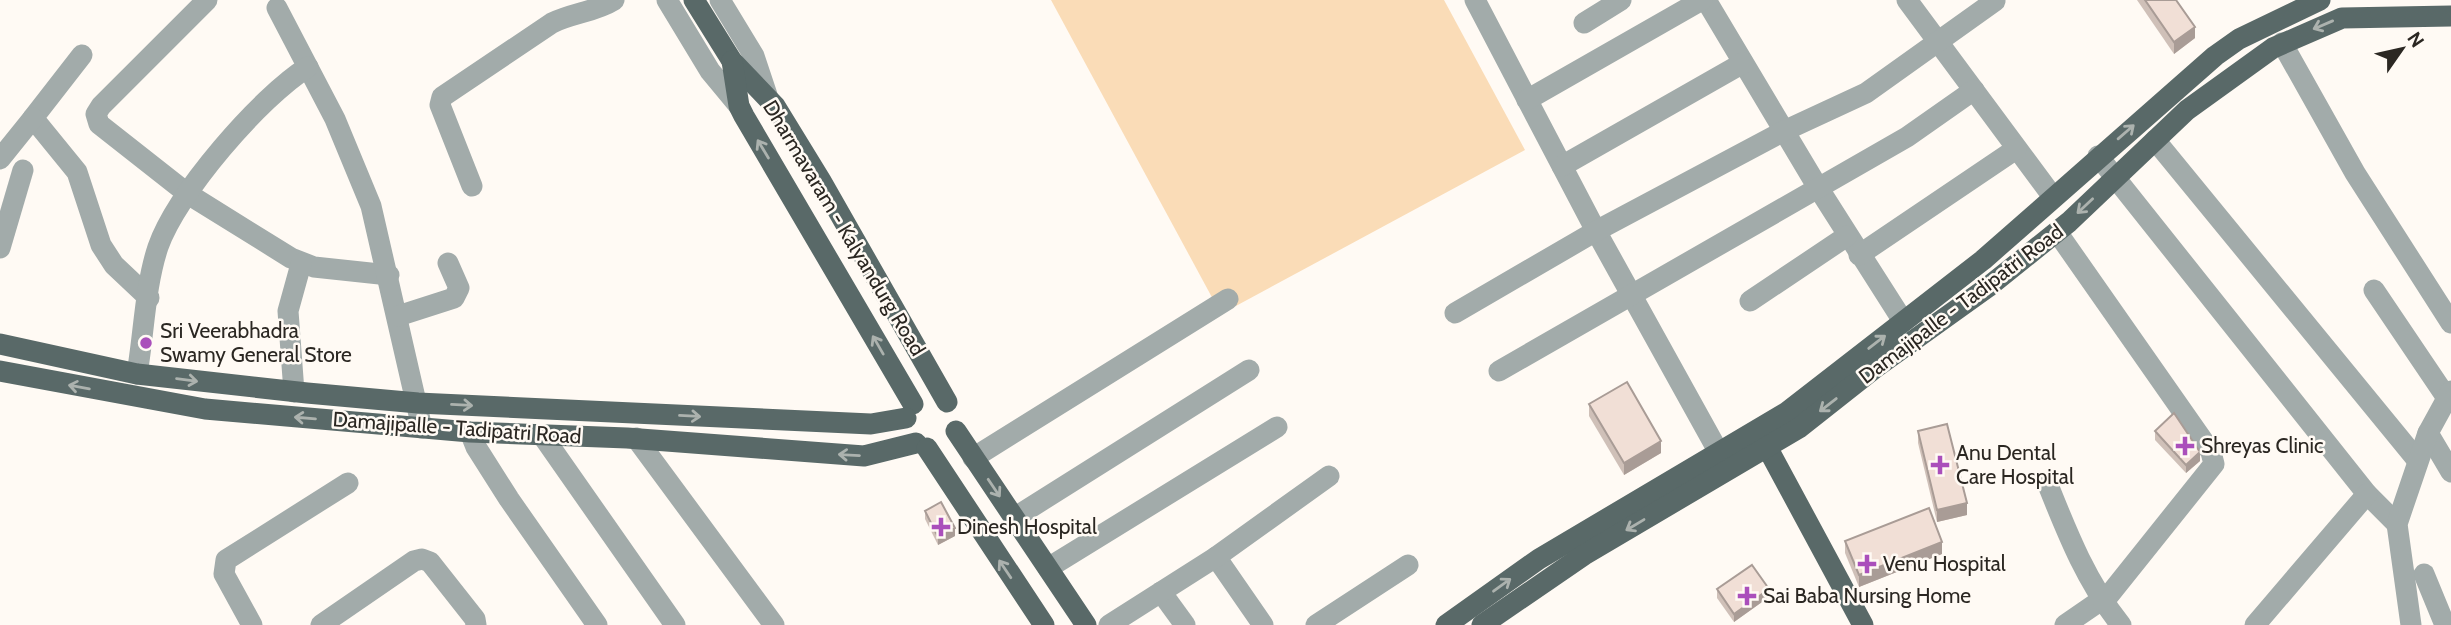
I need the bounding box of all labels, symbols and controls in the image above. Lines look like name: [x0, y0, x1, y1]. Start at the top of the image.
north arrow: [2367, 14, 2437, 84]
one-way arrow: [2313, 19, 2334, 32]
text: N: [2402, 28, 2429, 52]
street label: Dharmavaram - Kalyandurg Road: [758, 95, 931, 360]
one-way arrow: [2116, 124, 2134, 140]
one-way arrow: [756, 139, 770, 159]
one-way arrow: [2077, 197, 2094, 214]
street label: Damajipalle - Tadipatri Road: [1854, 219, 2068, 389]
place label: Sri Veerabhadra Swamy General Store: [160, 318, 352, 367]
one-way arrow: [1867, 334, 1885, 349]
marker: Sri Veerabhadra Swamy General Store: [138, 335, 154, 351]
one-way arrow: [871, 336, 885, 356]
one-way arrow: [175, 374, 198, 387]
one-way arrow: [68, 380, 91, 393]
one-way arrow: [1820, 397, 1838, 412]
one-way arrow: [451, 399, 473, 412]
street label: Damajipalle - Tadipatri Road: [332, 406, 582, 450]
one-way arrow: [678, 409, 701, 422]
one-way arrow: [294, 411, 316, 424]
place label: Shreyas Clinic: [2201, 433, 2324, 458]
marker: Shreyas Clinic: [2175, 436, 2195, 456]
place label: Anu Dental Care Hospital: [1956, 440, 2074, 489]
one-way arrow: [838, 448, 861, 461]
marker: Anu Dental Care Hospital: [1930, 455, 1950, 475]
one-way arrow: [987, 478, 1001, 497]
place label: Dinesh Hospital: [957, 514, 1097, 539]
marker: Dinesh Hospital: [931, 517, 951, 537]
one-way arrow: [1626, 518, 1646, 532]
place label: Venu Hospital: [1883, 551, 2006, 576]
marker: Venu Hospital: [1857, 554, 1877, 574]
one-way arrow: [998, 560, 1012, 579]
one-way arrow: [1492, 578, 1511, 592]
place label: Sai Baba Nursing Home: [1763, 583, 1971, 608]
marker: Sai Baba Nursing Home: [1737, 586, 1757, 606]

